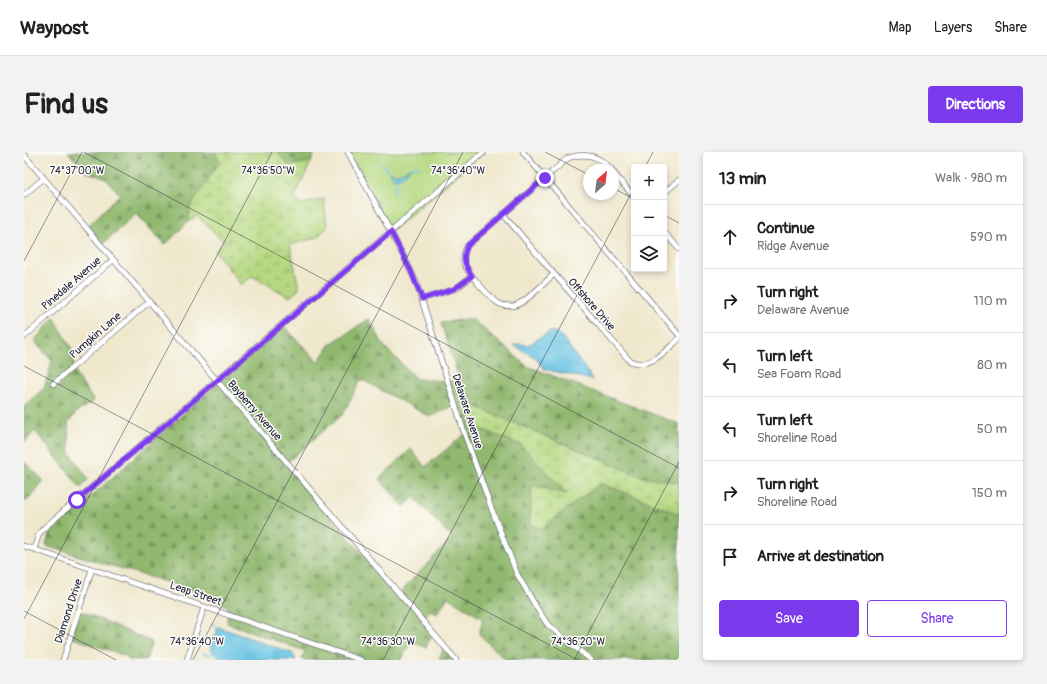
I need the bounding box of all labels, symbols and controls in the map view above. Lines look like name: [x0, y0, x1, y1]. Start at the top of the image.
text: Waypost: [20, 16, 89, 40]
text: Map: [889, 19, 912, 36]
text: Layers: [934, 19, 972, 36]
text: Share: [994, 19, 1027, 36]
button: Directions: [928, 86, 1023, 123]
text: Find us: [24, 87, 108, 122]
north arrow: [583, 164, 619, 200]
map controls: [631, 164, 667, 272]
button: +: [631, 164, 667, 200]
text: 74°37'00"W: [50, 165, 105, 177]
text: 74°36'50"W: [241, 165, 295, 177]
text: 74°36'40"W: [431, 165, 485, 177]
text: 13 min: [719, 168, 766, 189]
route end: [536, 169, 554, 187]
text: Walk · 980 m: [935, 170, 1007, 186]
button: −: [631, 200, 667, 236]
text: Continue: [757, 219, 815, 238]
icon: ahead: [719, 226, 741, 248]
text: 590 m: [970, 229, 1007, 245]
button: layers: [631, 236, 667, 272]
text: Ridge Avenue: [757, 238, 829, 254]
street label: Pinedale Avenue: [39, 254, 104, 313]
street label: Offshore Drive: [565, 275, 618, 334]
text: Turn right: [757, 283, 818, 302]
icon: right: [719, 290, 741, 312]
text: 110 m: [974, 293, 1007, 309]
text: Delaware Avenue: [757, 302, 849, 318]
street label: Pumpkin Lane: [67, 309, 124, 361]
text: Turn left: [757, 347, 813, 366]
icon: left: [719, 354, 741, 376]
text: 80 m: [977, 357, 1007, 373]
text: Sea Foam Road: [757, 366, 841, 382]
street label: Delaware Avenue: [449, 372, 486, 451]
street label: Bayberry Avenue: [225, 378, 285, 444]
text: Turn left: [757, 411, 813, 430]
icon: left: [719, 418, 741, 440]
text: 50 m: [977, 421, 1007, 437]
text: Shoreline Road: [757, 430, 837, 446]
text: Turn right: [757, 475, 818, 494]
icon: right: [719, 482, 741, 504]
text: 150 m: [972, 485, 1007, 501]
route start: [68, 491, 86, 509]
text: Shoreline Road: [757, 494, 837, 510]
icon: arrive: [719, 546, 741, 568]
text: Arrive at destination: [757, 547, 884, 566]
street label: Diamond Drive: [52, 577, 85, 645]
street label: Leap Street: [168, 579, 224, 609]
button: Save: [719, 600, 859, 637]
button: Share: [867, 600, 1007, 637]
text: 74°36'40"W: [170, 636, 224, 648]
text: 74°36'30"W: [361, 636, 415, 648]
text: 74°36'20"W: [551, 636, 605, 648]

